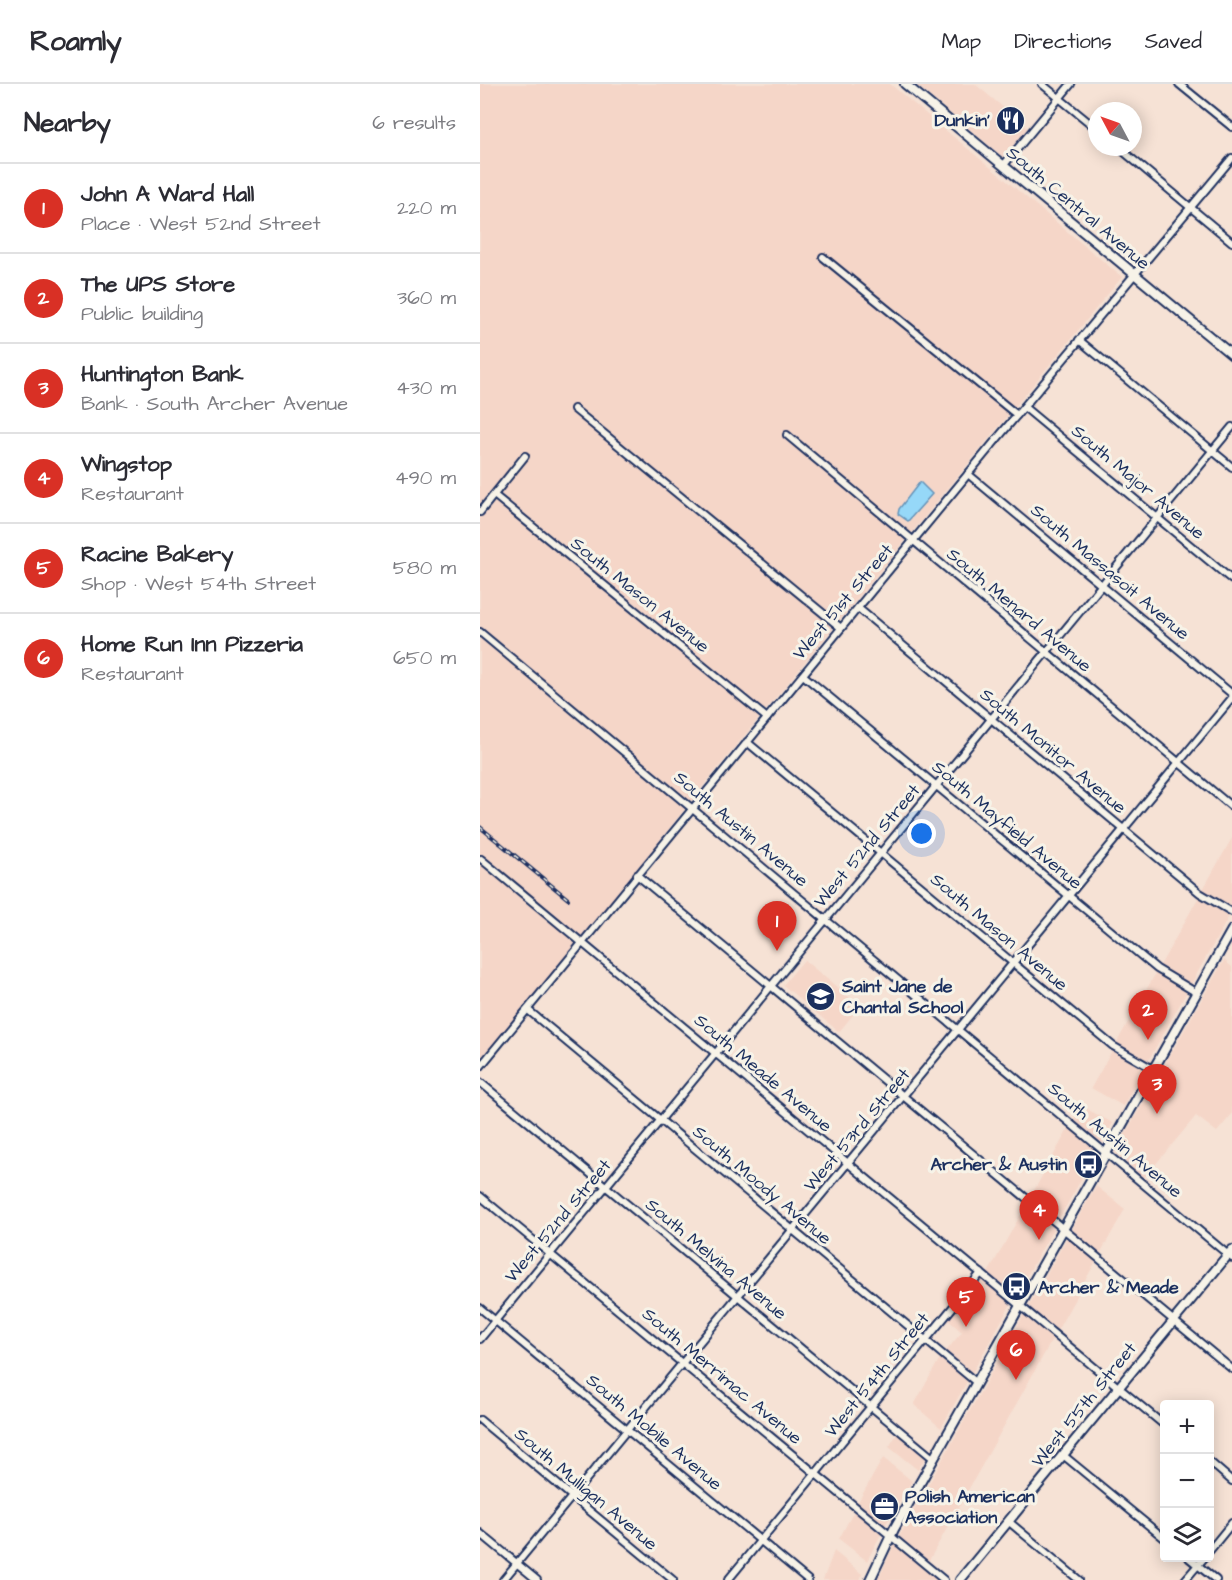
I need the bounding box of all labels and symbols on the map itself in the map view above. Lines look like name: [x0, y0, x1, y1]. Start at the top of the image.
north arrow: [1088, 102, 1142, 156]
restaurant icon: Dunkin': [995, 104, 1027, 136]
place label: Dunkin': [934, 108, 990, 133]
street label: South Central Avenue: [1001, 140, 1155, 276]
street label: South Major Avenue: [1066, 419, 1210, 545]
street label: South Massasoit Avenue: [1025, 498, 1195, 646]
street label: South Mason Avenue: [565, 531, 715, 659]
street label: West 51st Street: [787, 538, 899, 665]
street label: South Menard Avenue: [941, 542, 1097, 678]
street label: South Monitor Avenue: [974, 682, 1132, 820]
street label: South Mayfield Avenue: [926, 755, 1088, 896]
street label: South Austin Avenue: [668, 765, 814, 893]
street label: West 52nd Street: [808, 778, 927, 913]
your location: [907, 819, 936, 848]
street label: South Mason Avenue: [925, 867, 1073, 997]
pin: 1: [758, 902, 796, 951]
place label: Saint Jane de Chantal School: [841, 974, 963, 1020]
school or university icon: Saint Jane de Chantal School: [805, 980, 837, 1012]
pin: 2: [1128, 990, 1168, 1040]
street label: South Meade Avenue: [689, 1008, 837, 1138]
street label: West 53rd Street: [798, 1062, 917, 1197]
pin: 3: [1138, 1064, 1176, 1114]
street label: South Austin Avenue: [1042, 1076, 1188, 1204]
street label: South Moody Avenue: [687, 1119, 837, 1251]
bus stop icon: Archer & Austin: [1072, 1148, 1104, 1180]
place label: Archer & Austin: [930, 1152, 1067, 1177]
street label: West 52nd Street: [499, 1153, 618, 1288]
pin: 4: [1020, 1190, 1058, 1240]
street label: South Melvina Avenue: [640, 1192, 792, 1326]
bus stop icon: Archer & Meade: [1001, 1271, 1033, 1303]
place label: Archer & Meade: [1038, 1275, 1179, 1300]
pin: 5: [946, 1278, 986, 1327]
street label: South Merrimac Avenue: [637, 1302, 807, 1451]
street label: West 54th Street: [819, 1307, 936, 1443]
pin: 6: [996, 1330, 1036, 1380]
street label: West 55th Street: [1026, 1337, 1143, 1473]
street label: South Mobile Avenue: [581, 1368, 727, 1496]
street label: South Mulligan Avenue: [508, 1422, 663, 1557]
place label: Polish American Association: [905, 1484, 1035, 1530]
office icon: Polish American Association: [868, 1490, 900, 1522]

